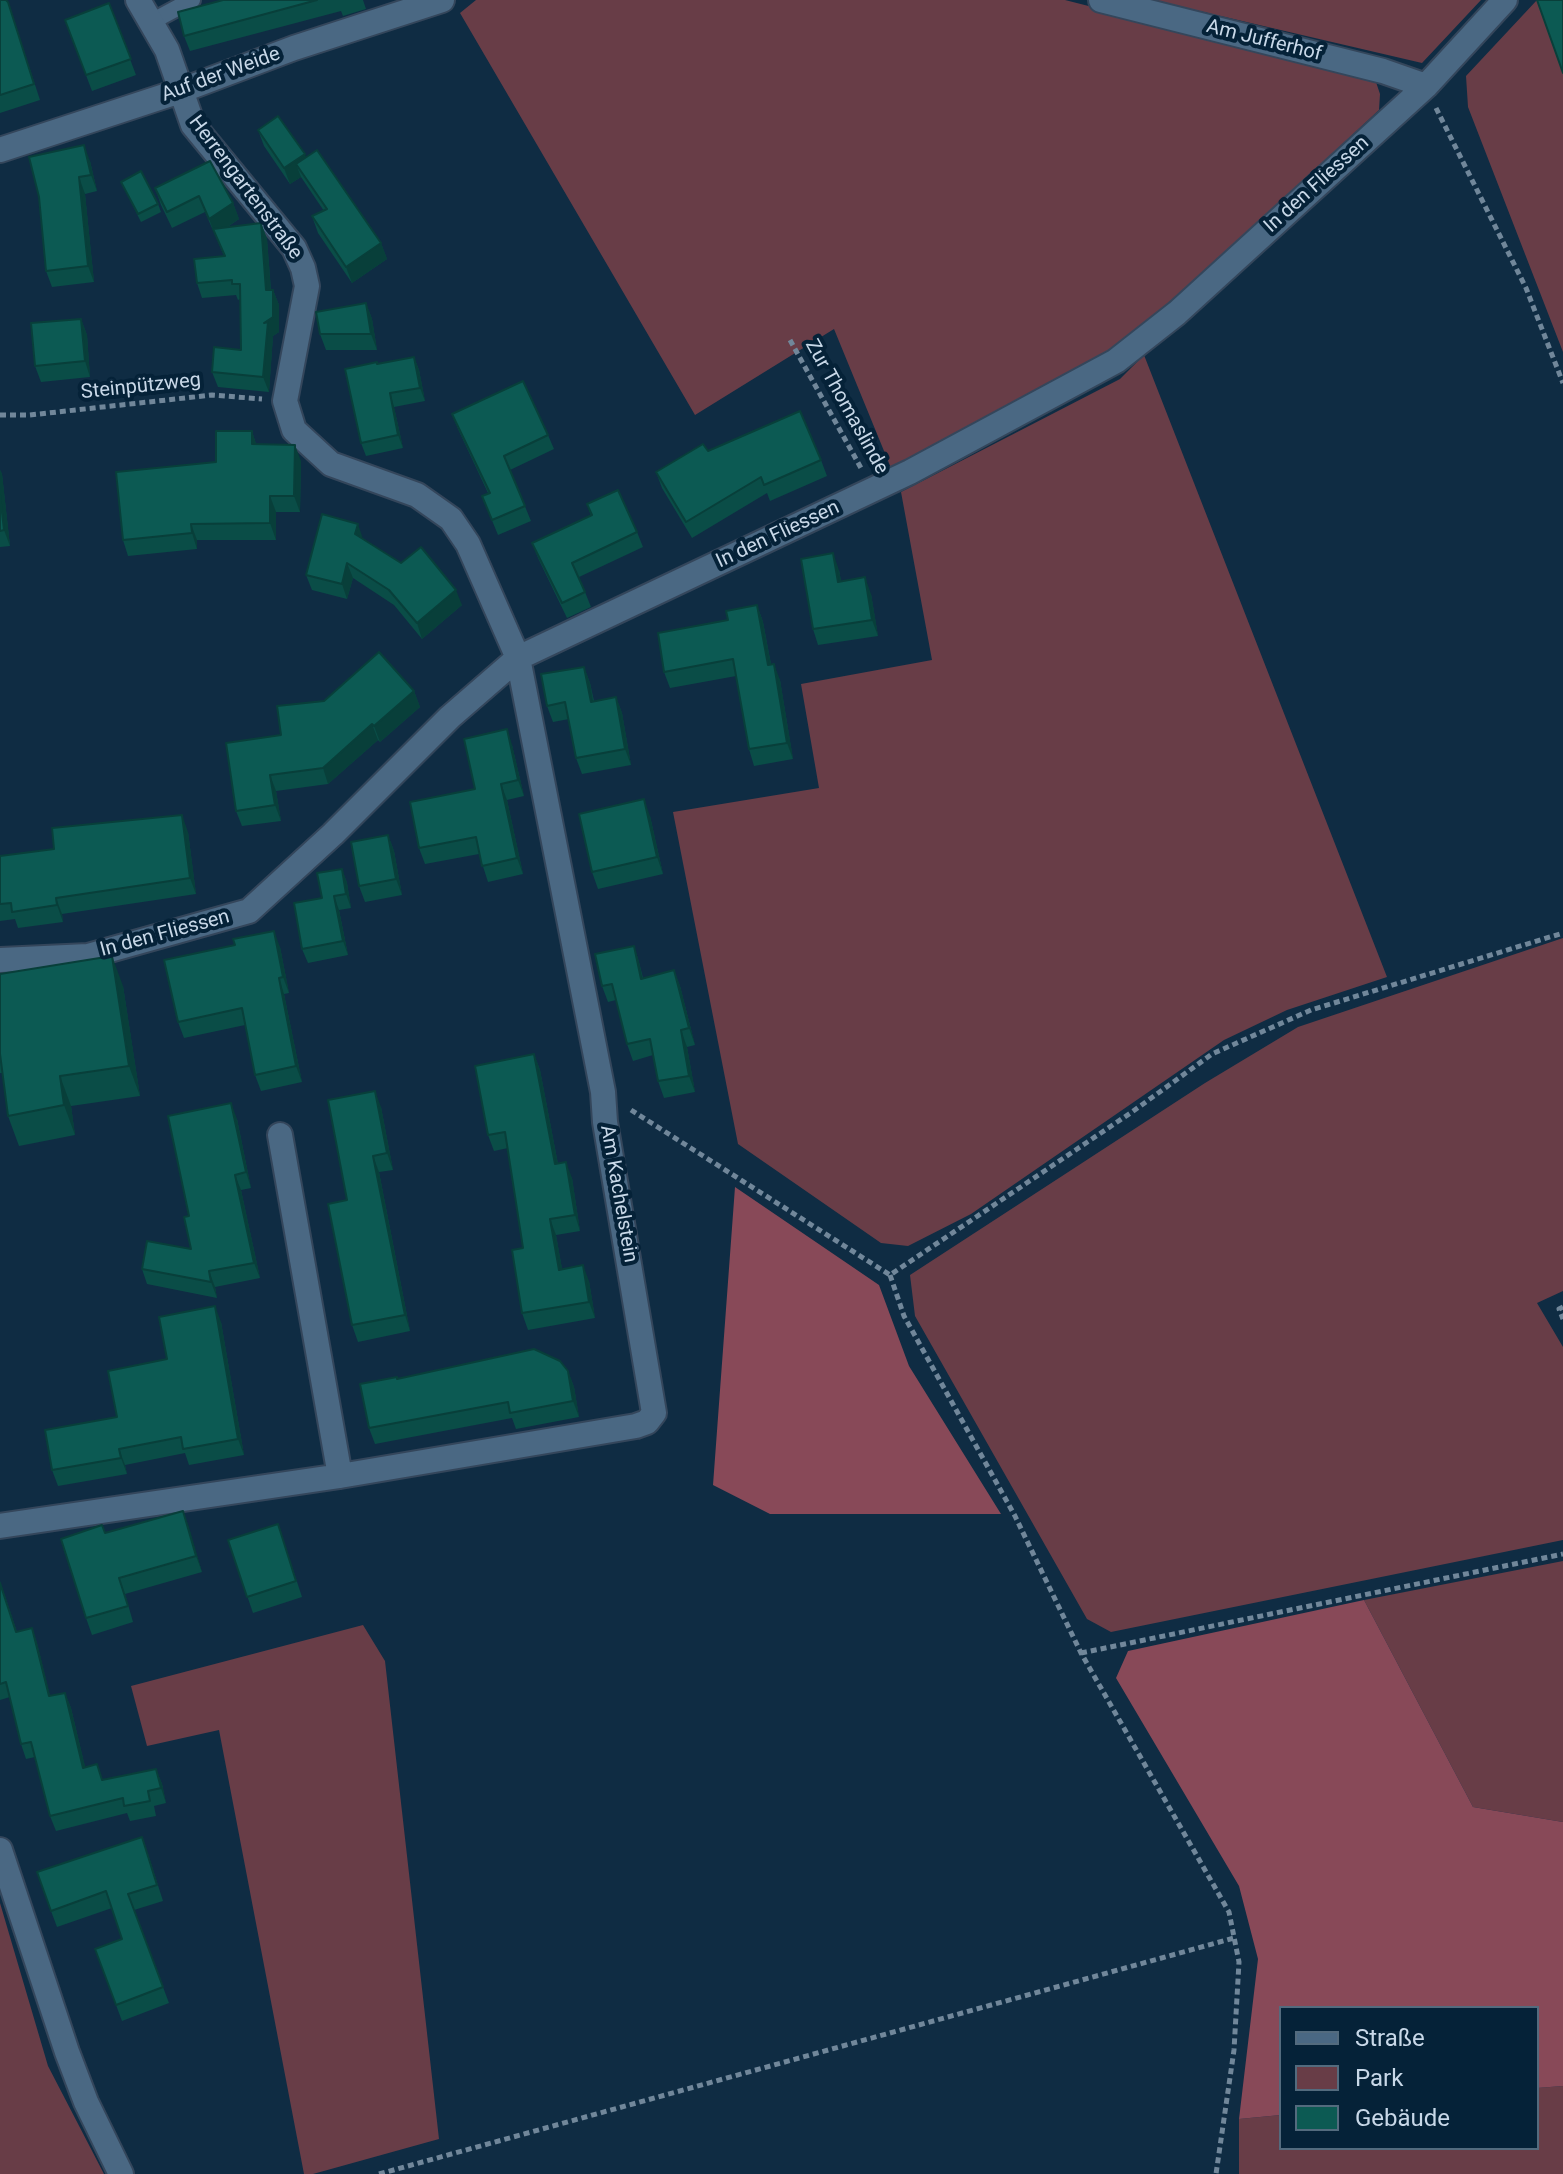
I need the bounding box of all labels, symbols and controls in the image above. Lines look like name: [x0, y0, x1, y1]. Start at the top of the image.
street label: Am Jufferhof: [1204, 15, 1324, 67]
street label: Auf der Weide: [158, 42, 284, 108]
street label: Herrengartenstraße: [183, 111, 307, 265]
street label: In den Fliessen: [1260, 132, 1374, 238]
street label: Zur Thomaslinde: [799, 335, 893, 479]
street label: Steinpützweg: [80, 369, 202, 405]
street label: In den Fliessen: [713, 496, 843, 574]
street label: In den Fliessen: [98, 905, 232, 963]
street label: Am Kachelstein: [594, 1123, 642, 1265]
legend: [1279, 2006, 1539, 2150]
text: Straße: [1355, 2024, 1425, 2052]
text: Park: [1355, 2064, 1403, 2092]
text: Gebäude: [1355, 2104, 1450, 2132]

